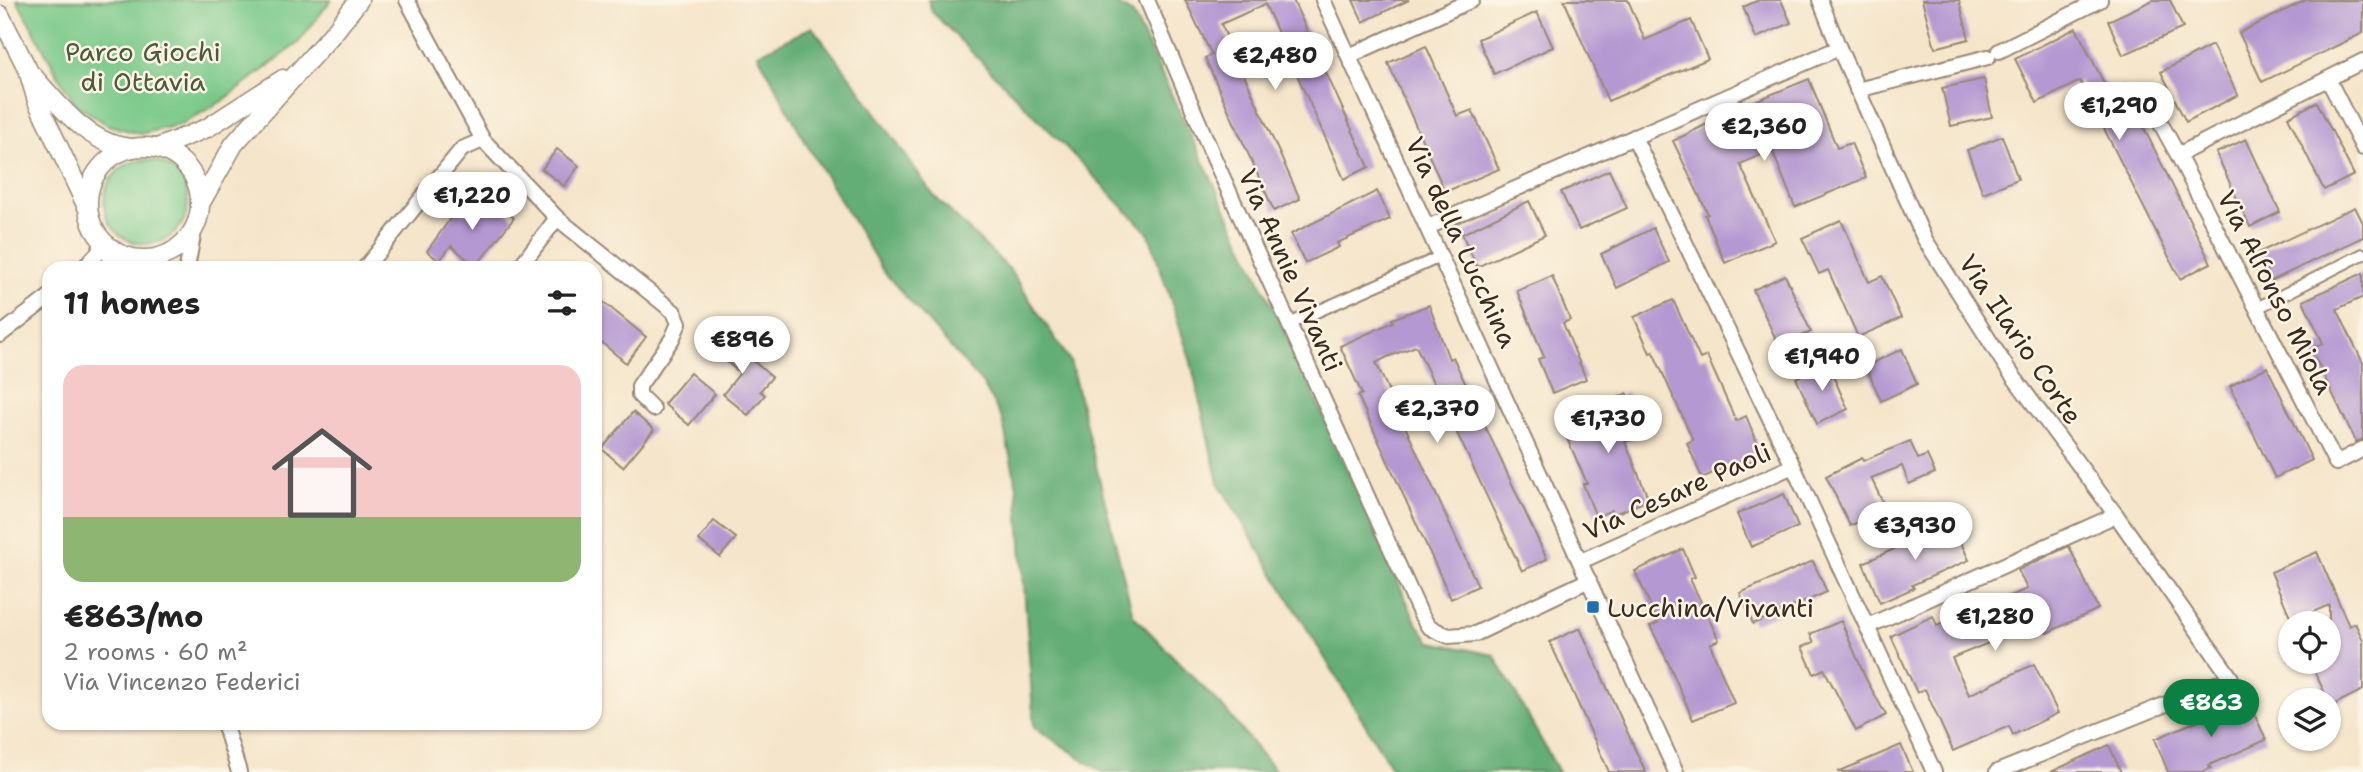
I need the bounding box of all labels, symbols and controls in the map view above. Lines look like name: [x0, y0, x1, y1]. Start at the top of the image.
pin: €2,480: [1218, 32, 1332, 92]
park label: Parco Giochi di Ottavia: [65, 34, 221, 99]
text: €2,480: [1232, 40, 1318, 70]
pin: €1,290: [2062, 82, 2176, 142]
text: €1,290: [2080, 90, 2158, 120]
pin: €2,360: [1707, 104, 1821, 163]
text: €2,360: [1721, 111, 1807, 141]
street label: Via della Lucchina: [1398, 131, 1526, 353]
street label: Via Annie Vivanti: [1231, 163, 1351, 377]
pin: €1,220: [415, 173, 529, 232]
text: €1,220: [433, 180, 511, 210]
street label: Via Alfonso Miola: [2209, 184, 2343, 400]
street label: Via Ilario Corte: [1951, 247, 2091, 431]
text: 11 homes: [63, 283, 200, 324]
icon: filters: [543, 284, 581, 322]
pin: €896: [701, 316, 783, 376]
text: €896: [710, 324, 774, 354]
pin: €1,940: [1765, 334, 1879, 393]
text: €1,940: [1784, 341, 1860, 371]
pin: €2,370: [1380, 386, 1494, 445]
text: €2,370: [1394, 393, 1480, 423]
pin: €1,730: [1551, 396, 1665, 455]
text: €1,730: [1570, 403, 1646, 433]
icon: home: [259, 410, 385, 536]
street label: Via Cesare Paoli: [1577, 434, 1777, 548]
pin: €3,930: [1858, 503, 1972, 562]
text: €3,930: [1874, 510, 1956, 540]
place label: Lucchina/Vivanti: [1607, 590, 1814, 625]
pin: €1,280: [1938, 594, 2052, 653]
text: €863/mo: [63, 596, 204, 637]
marker: Lucchina/Vivanti: [1585, 599, 1601, 615]
text: €1,280: [1956, 601, 2034, 631]
map controls: [2278, 611, 2341, 751]
button: locate: [2278, 611, 2341, 674]
text: 2 rooms · 60 m²: [63, 637, 248, 667]
text: Via Vincenzo Federici: [63, 667, 300, 697]
pin: €863: [2170, 680, 2252, 739]
text: €863: [2179, 687, 2243, 717]
button: layers: [2278, 688, 2341, 751]

